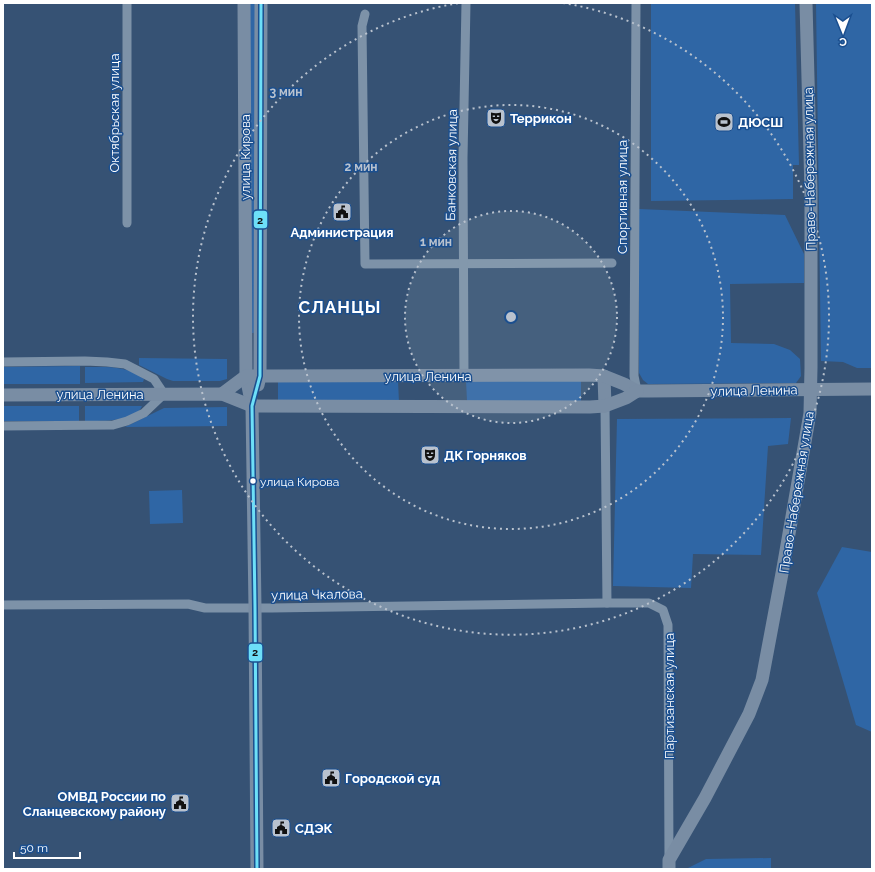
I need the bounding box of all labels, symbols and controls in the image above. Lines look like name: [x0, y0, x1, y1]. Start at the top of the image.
north arrow: [823, 12, 863, 52]
text: С: [839, 35, 847, 48]
street label: Октябрьская улица: [107, 54, 122, 173]
text: 3 мин: [270, 85, 302, 99]
street label: Право-Набережная улица: [801, 87, 818, 251]
theatre icon: Террикон: [485, 107, 507, 129]
street label: Банковская улица: [443, 109, 460, 221]
place label: Террикон: [510, 111, 572, 126]
sports icon: ДЮСШ: [713, 111, 735, 133]
street label: улица Кирова: [238, 114, 253, 200]
place label: ДЮСШ: [738, 115, 783, 130]
street label: Спортивная улица: [615, 140, 630, 254]
text: 2 мин: [344, 160, 378, 174]
public building icon: Администрация: [331, 201, 353, 223]
line badge: 2: [253, 210, 268, 229]
text: 2: [257, 214, 263, 227]
place label: Администрация: [291, 225, 393, 240]
text: 1 мин: [420, 235, 452, 249]
district label: СЛАНЦЫ: [299, 297, 381, 317]
centre of rings: [504, 310, 518, 324]
street label: улица Ленина: [384, 369, 472, 384]
street label: улица Ленина: [710, 382, 798, 399]
street label: улица Ленина: [56, 387, 144, 402]
street label: Право-Набережная улица: [776, 410, 817, 574]
theatre icon: ДК Горняков: [419, 444, 441, 466]
place label: ДК Горняков: [444, 448, 527, 463]
place label: улица Кирова: [260, 475, 339, 489]
marker: улица Кирова: [248, 476, 258, 486]
street label: улица Чкалова: [271, 586, 363, 603]
street label: Партизанская улица: [662, 633, 677, 759]
line badge: 2: [248, 643, 263, 662]
text: 2: [252, 646, 258, 659]
public building icon: Городской суд: [320, 767, 342, 789]
place label: Городской суд: [345, 771, 440, 786]
place label: ОМВД России по Сланцевскому району: [23, 789, 166, 819]
public building icon: ОМВД России по Сланцевскому району: [169, 792, 191, 814]
public building icon: СДЭК: [270, 817, 292, 839]
place label: СДЭК: [295, 821, 332, 836]
scale bar: [14, 834, 80, 860]
text: 50 m: [20, 841, 48, 855]

